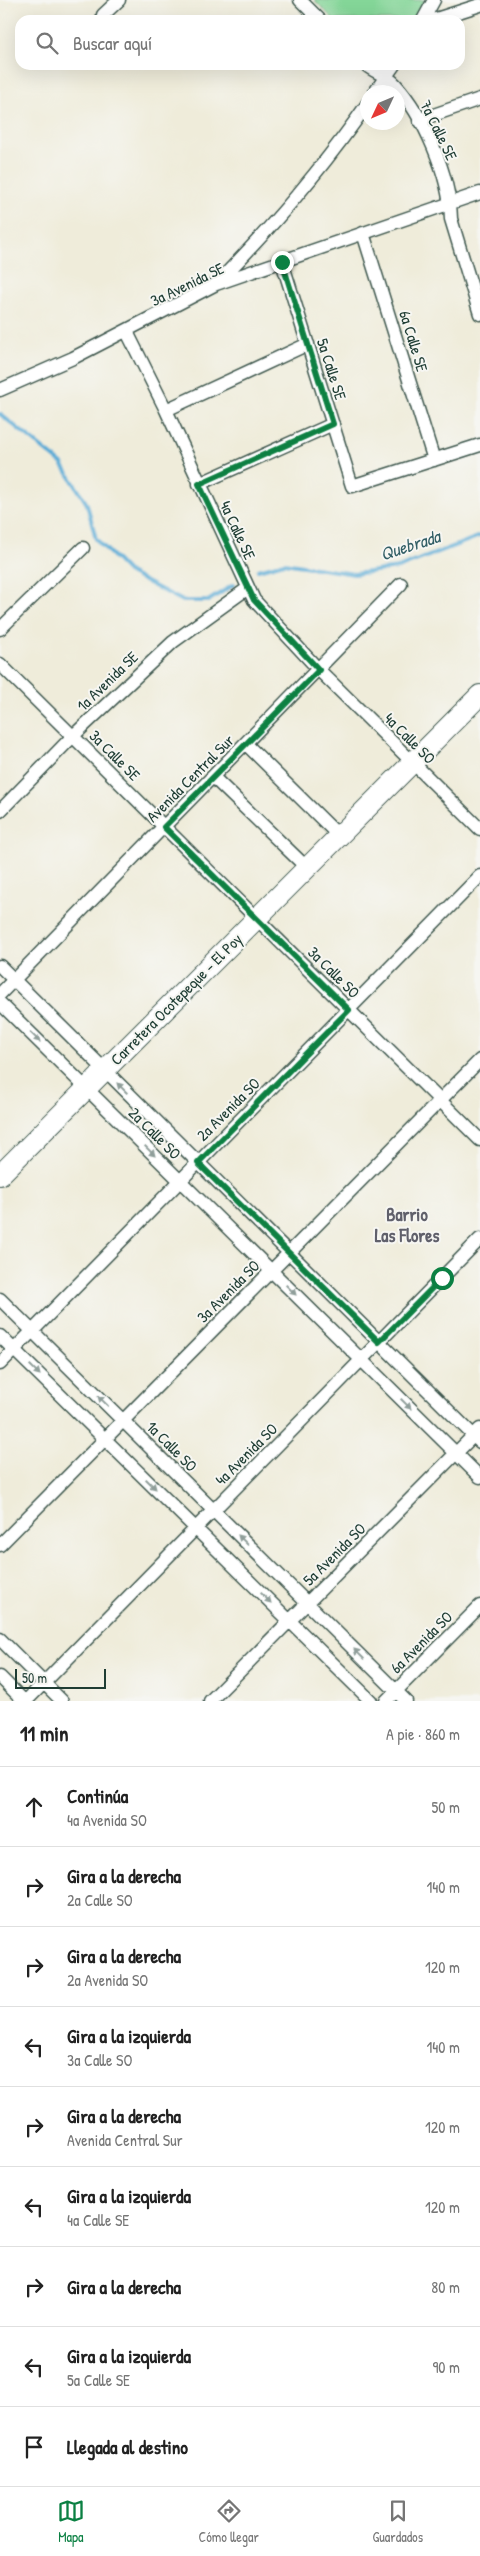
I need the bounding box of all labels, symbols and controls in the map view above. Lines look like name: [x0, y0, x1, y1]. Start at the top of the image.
search box: [15, 15, 465, 70]
icon: search: [33, 29, 61, 57]
text: Buscar aquí: [73, 30, 152, 56]
north arrow: [360, 85, 405, 130]
street label: 7a Calle SE: [415, 96, 463, 164]
route end: [271, 251, 294, 274]
street label: 3a Avenida SE: [147, 257, 227, 311]
street label: 6a Calle SE: [394, 308, 434, 374]
street label: 5a Calle SE: [312, 336, 352, 402]
street label: 4a Calle SE: [215, 497, 261, 563]
water label: Quebrada: [377, 523, 445, 566]
street label: 1a Avenida SE: [71, 646, 143, 716]
street label: 4a Calle SO: [380, 708, 441, 769]
street label: 3a Calle SE: [85, 725, 145, 785]
street label: Avenida Central Sur: [141, 729, 239, 827]
street label: Carretera Ocotepeque - El Poy: [105, 928, 247, 1070]
street label: 3a Calle SO: [303, 941, 365, 1003]
one-way arrow: [28, 1031, 40, 1043]
street label: 2a Avenida SO: [191, 1072, 265, 1146]
one-way arrow: [117, 1082, 129, 1094]
street label: 2a Calle SO: [124, 1102, 186, 1164]
one-way arrow: [144, 1145, 156, 1157]
district label: Barrio Las Flores: [375, 1202, 439, 1248]
street label: 3a Avenida SO: [192, 1255, 264, 1327]
route start: [431, 1267, 454, 1290]
one-way arrow: [285, 1284, 297, 1296]
one-way arrow: [29, 1364, 41, 1376]
one-way arrow: [97, 1395, 109, 1407]
one-way arrow: [400, 1398, 412, 1410]
street label: 1a Calle SO: [142, 1416, 202, 1476]
street label: 4a Avenida SO: [210, 1418, 282, 1490]
one-way arrow: [144, 1478, 156, 1490]
street label: 5a Avenida SO: [298, 1518, 370, 1590]
one-way arrow: [237, 1534, 249, 1546]
one-way arrow: [260, 1592, 272, 1604]
street label: 6a Avenida SO: [385, 1606, 457, 1678]
one-way arrow: [353, 1648, 365, 1660]
scale bar: [15, 1666, 106, 1689]
text: 50 m: [22, 1668, 47, 1687]
text: 11 min: [20, 1719, 69, 1748]
text: A pie · 860 m: [386, 1723, 460, 1745]
text: Continúa: [67, 1783, 128, 1809]
icon: ahead: [20, 1793, 48, 1821]
text: 50 m: [432, 1796, 460, 1818]
text: 4a Avenida SO: [67, 1809, 147, 1831]
text: Gira a la derecha: [67, 1863, 181, 1889]
icon: right: [20, 1873, 48, 1901]
text: 140 m: [426, 1876, 460, 1898]
text: 2a Calle SO: [67, 1889, 133, 1911]
text: Gira a la derecha: [67, 1943, 181, 1969]
icon: right: [20, 1953, 48, 1981]
text: 120 m: [425, 1956, 460, 1978]
text: 2a Avenida SO: [67, 1969, 148, 1991]
text: Gira a la izquierda: [67, 2023, 191, 2049]
icon: left: [20, 2033, 48, 2061]
text: 140 m: [426, 2036, 460, 2058]
text: 3a Calle SO: [67, 2049, 132, 2071]
text: Gira a la derecha: [67, 2103, 181, 2129]
icon: right: [20, 2113, 48, 2141]
text: 120 m: [425, 2116, 460, 2138]
text: Avenida Central Sur: [67, 2129, 183, 2151]
text: Gira a la izquierda: [67, 2183, 191, 2209]
icon: left: [20, 2193, 48, 2221]
text: 120 m: [425, 2196, 460, 2218]
text: 4a Calle SE: [67, 2209, 129, 2231]
icon: right: [20, 2273, 48, 2301]
text: Gira a la derecha: [67, 2274, 181, 2300]
text: 80 m: [431, 2276, 460, 2298]
text: Gira a la izquierda: [67, 2343, 191, 2369]
icon: left: [20, 2353, 48, 2381]
text: 90 m: [432, 2356, 460, 2378]
text: 5a Calle SE: [67, 2369, 130, 2391]
icon: arrive: [20, 2433, 48, 2461]
text: Llegada al destino: [67, 2434, 188, 2460]
tab: Mapa: [57, 2497, 85, 2546]
tab: Cómo llegar: [198, 2497, 259, 2546]
tab: Guardados: [373, 2497, 423, 2546]

